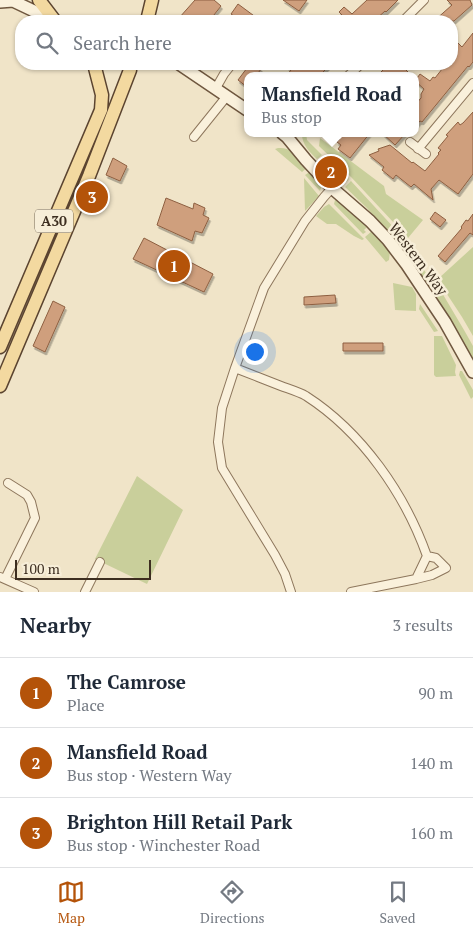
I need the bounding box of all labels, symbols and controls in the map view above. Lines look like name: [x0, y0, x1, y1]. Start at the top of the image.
search box: [15, 15, 458, 70]
icon: search: [33, 29, 61, 57]
text: Search here: [73, 30, 172, 55]
popup: [244, 72, 419, 137]
text: Mansfield Road: [261, 81, 402, 106]
text: Bus stop: [261, 106, 322, 128]
pin: 2: [315, 153, 347, 191]
pin: 3: [76, 178, 108, 216]
road number: A30: [35, 210, 73, 232]
street label: Western Way: [385, 218, 453, 299]
pin: 1: [158, 247, 190, 285]
your location: [242, 339, 268, 365]
scale bar: [15, 557, 151, 580]
text: 100 m: [22, 559, 60, 578]
text: Nearby: [20, 611, 91, 639]
text: 3 results: [393, 614, 453, 636]
text: The Camrose: [67, 669, 186, 694]
text: 1: [31, 682, 41, 704]
text: 90 m: [418, 682, 453, 704]
text: Place: [67, 694, 105, 716]
text: Mansfield Road: [67, 739, 208, 764]
text: 2: [31, 752, 41, 774]
text: 140 m: [410, 752, 453, 774]
text: Bus stop · Western Way: [67, 764, 232, 786]
text: Brighton Hill Retail Park: [67, 809, 292, 834]
text: 3: [31, 822, 41, 844]
text: 160 m: [410, 822, 453, 844]
text: Bus stop · Winchester Road: [67, 834, 260, 856]
tab: Map: [57, 878, 85, 927]
tab: Directions: [200, 878, 265, 927]
tab: Saved: [379, 878, 416, 927]

